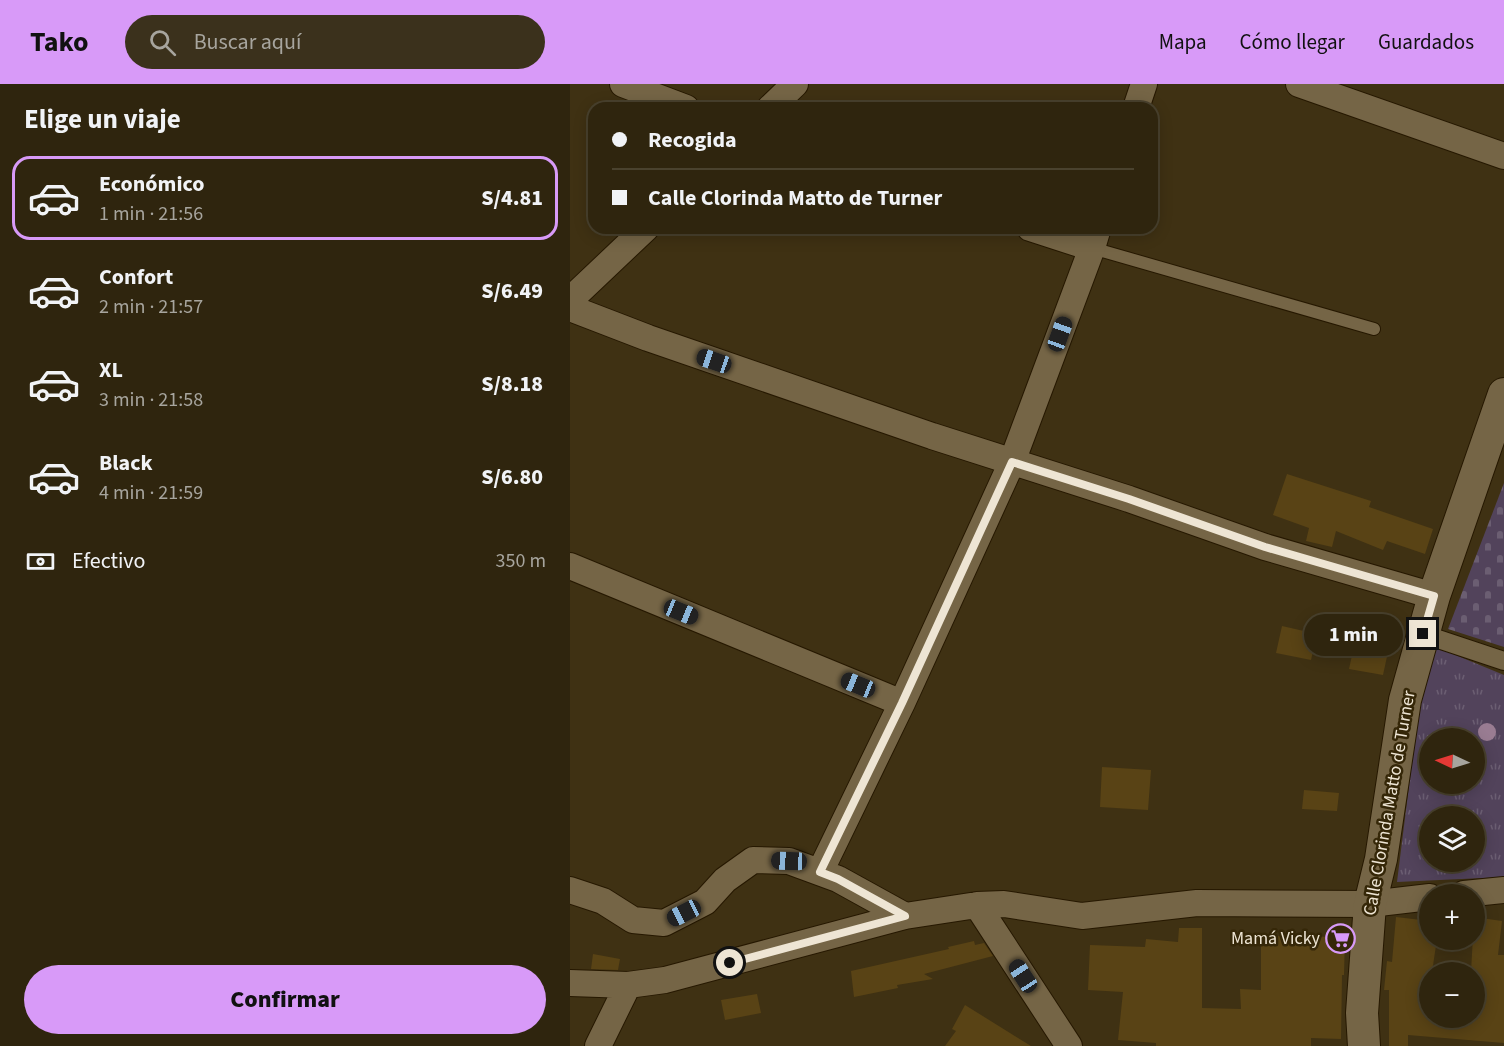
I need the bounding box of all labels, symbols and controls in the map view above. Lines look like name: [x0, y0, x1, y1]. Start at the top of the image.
search box: [125, 15, 545, 69]
text: Tako: [30, 22, 89, 62]
icon: search: [146, 26, 179, 59]
text: Buscar aquí: [194, 26, 301, 58]
text: Mapa: [1159, 27, 1207, 57]
text: Cómo llegar: [1240, 27, 1345, 57]
text: Guardados: [1378, 27, 1474, 57]
text: Elige un viaje: [24, 100, 181, 139]
text: Recogida: [648, 124, 737, 156]
text: Económico: [99, 168, 204, 200]
icon: car: [27, 171, 81, 225]
text: S/4.81: [481, 182, 543, 214]
text: Calle Clorinda Matto de Turner: [648, 182, 942, 214]
text: 1 min · 21:56: [99, 200, 203, 228]
text: Confort: [99, 261, 173, 293]
icon: car: [27, 264, 81, 318]
text: S/6.49: [481, 275, 543, 307]
text: 2 min · 21:57: [99, 293, 203, 321]
car: [1045, 314, 1075, 354]
car: [694, 347, 734, 375]
text: XL: [99, 354, 123, 386]
icon: car: [27, 357, 81, 411]
text: S/8.18: [481, 368, 543, 400]
text: 3 min · 21:58: [99, 386, 203, 414]
text: Black: [99, 447, 153, 479]
icon: car: [27, 450, 81, 504]
text: S/6.80: [481, 461, 543, 493]
text: 4 min · 21:59: [99, 479, 203, 507]
icon: cash: [24, 545, 57, 578]
text: Efectivo: [72, 545, 146, 577]
text: 350 m: [496, 547, 546, 575]
car: [661, 597, 701, 627]
callout: 1 min: [1303, 613, 1402, 655]
route end: [1409, 620, 1436, 647]
text: 1 min: [1329, 621, 1378, 649]
car: [838, 670, 878, 700]
street label: Calle Clorinda Matto de Turner: [1357, 688, 1422, 918]
north arrow: [1419, 728, 1485, 794]
map controls: [1419, 728, 1485, 1028]
button: layers: [1419, 806, 1485, 872]
car: [771, 851, 807, 871]
button: +: [1419, 884, 1485, 950]
car: [664, 897, 704, 929]
supermarket icon: Mamá Vicky: [1325, 922, 1357, 954]
place label: Mamá Vicky: [1231, 926, 1321, 951]
route start: [716, 949, 743, 976]
car: [1006, 956, 1040, 996]
button: −: [1419, 962, 1485, 1028]
button: Confirmar: [24, 965, 546, 1034]

